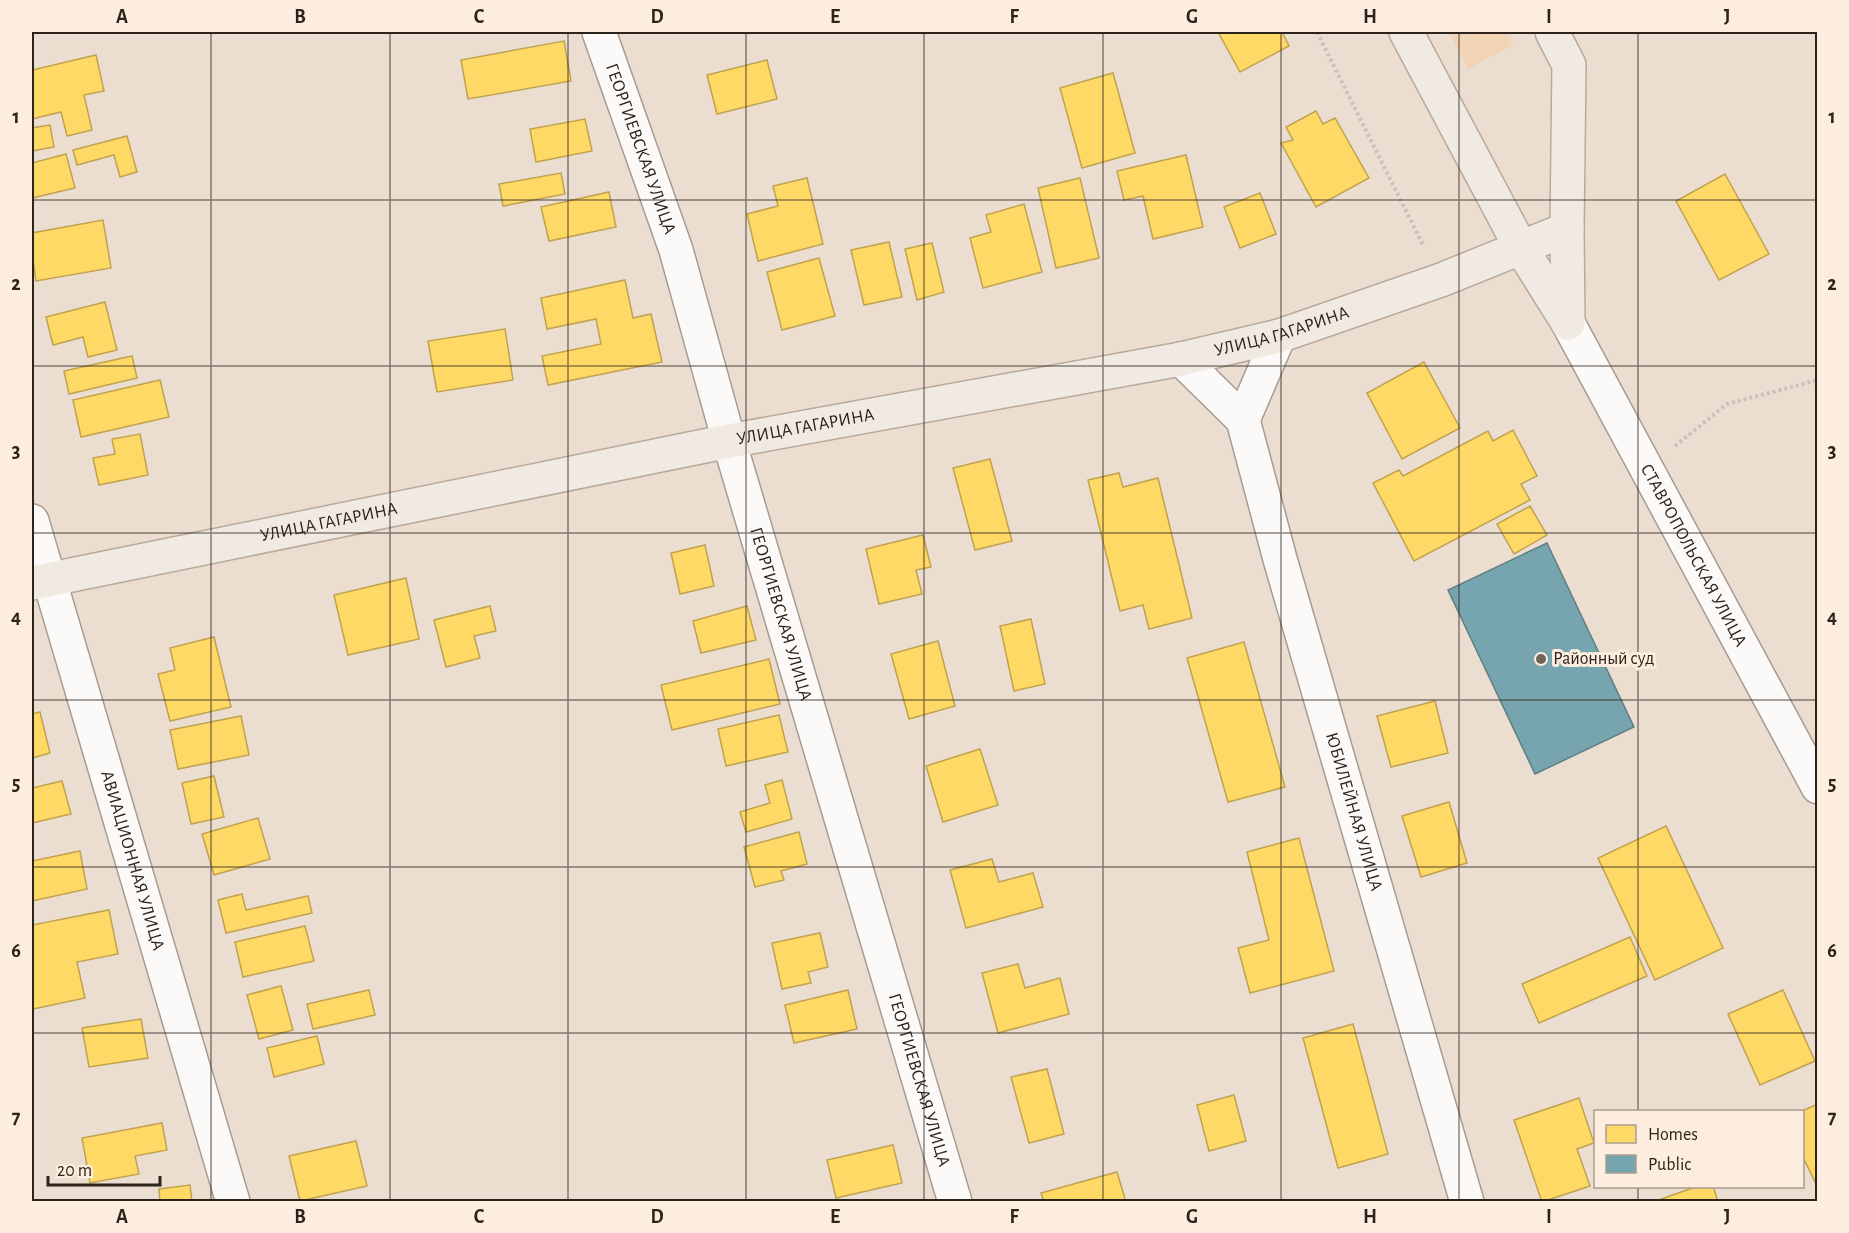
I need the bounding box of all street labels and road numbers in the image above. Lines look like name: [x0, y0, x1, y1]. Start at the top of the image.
street label: ГЕОРГИЕВСКАЯ УЛИЦА: [602, 61, 679, 237]
street label: УЛИЦА ГАГАРИНА: [1213, 303, 1352, 360]
street label: УЛИЦА ГАГАРИНА: [735, 406, 876, 448]
street label: СТАВРОПОЛЬСКАЯ УЛИЦА: [1637, 461, 1750, 650]
street label: УЛИЦА ГАГАРИНА: [259, 500, 399, 545]
street label: ГЕОРГИЕВСКАЯ УЛИЦА: [746, 525, 815, 703]
street label: ЮБИЛЕЙНАЯ УЛИЦА: [1322, 730, 1385, 894]
street label: АВИАЦИОННАЯ УЛИЦА: [97, 769, 167, 953]
street label: ГЕОРГИЕВСКАЯ УЛИЦА: [885, 991, 953, 1169]

